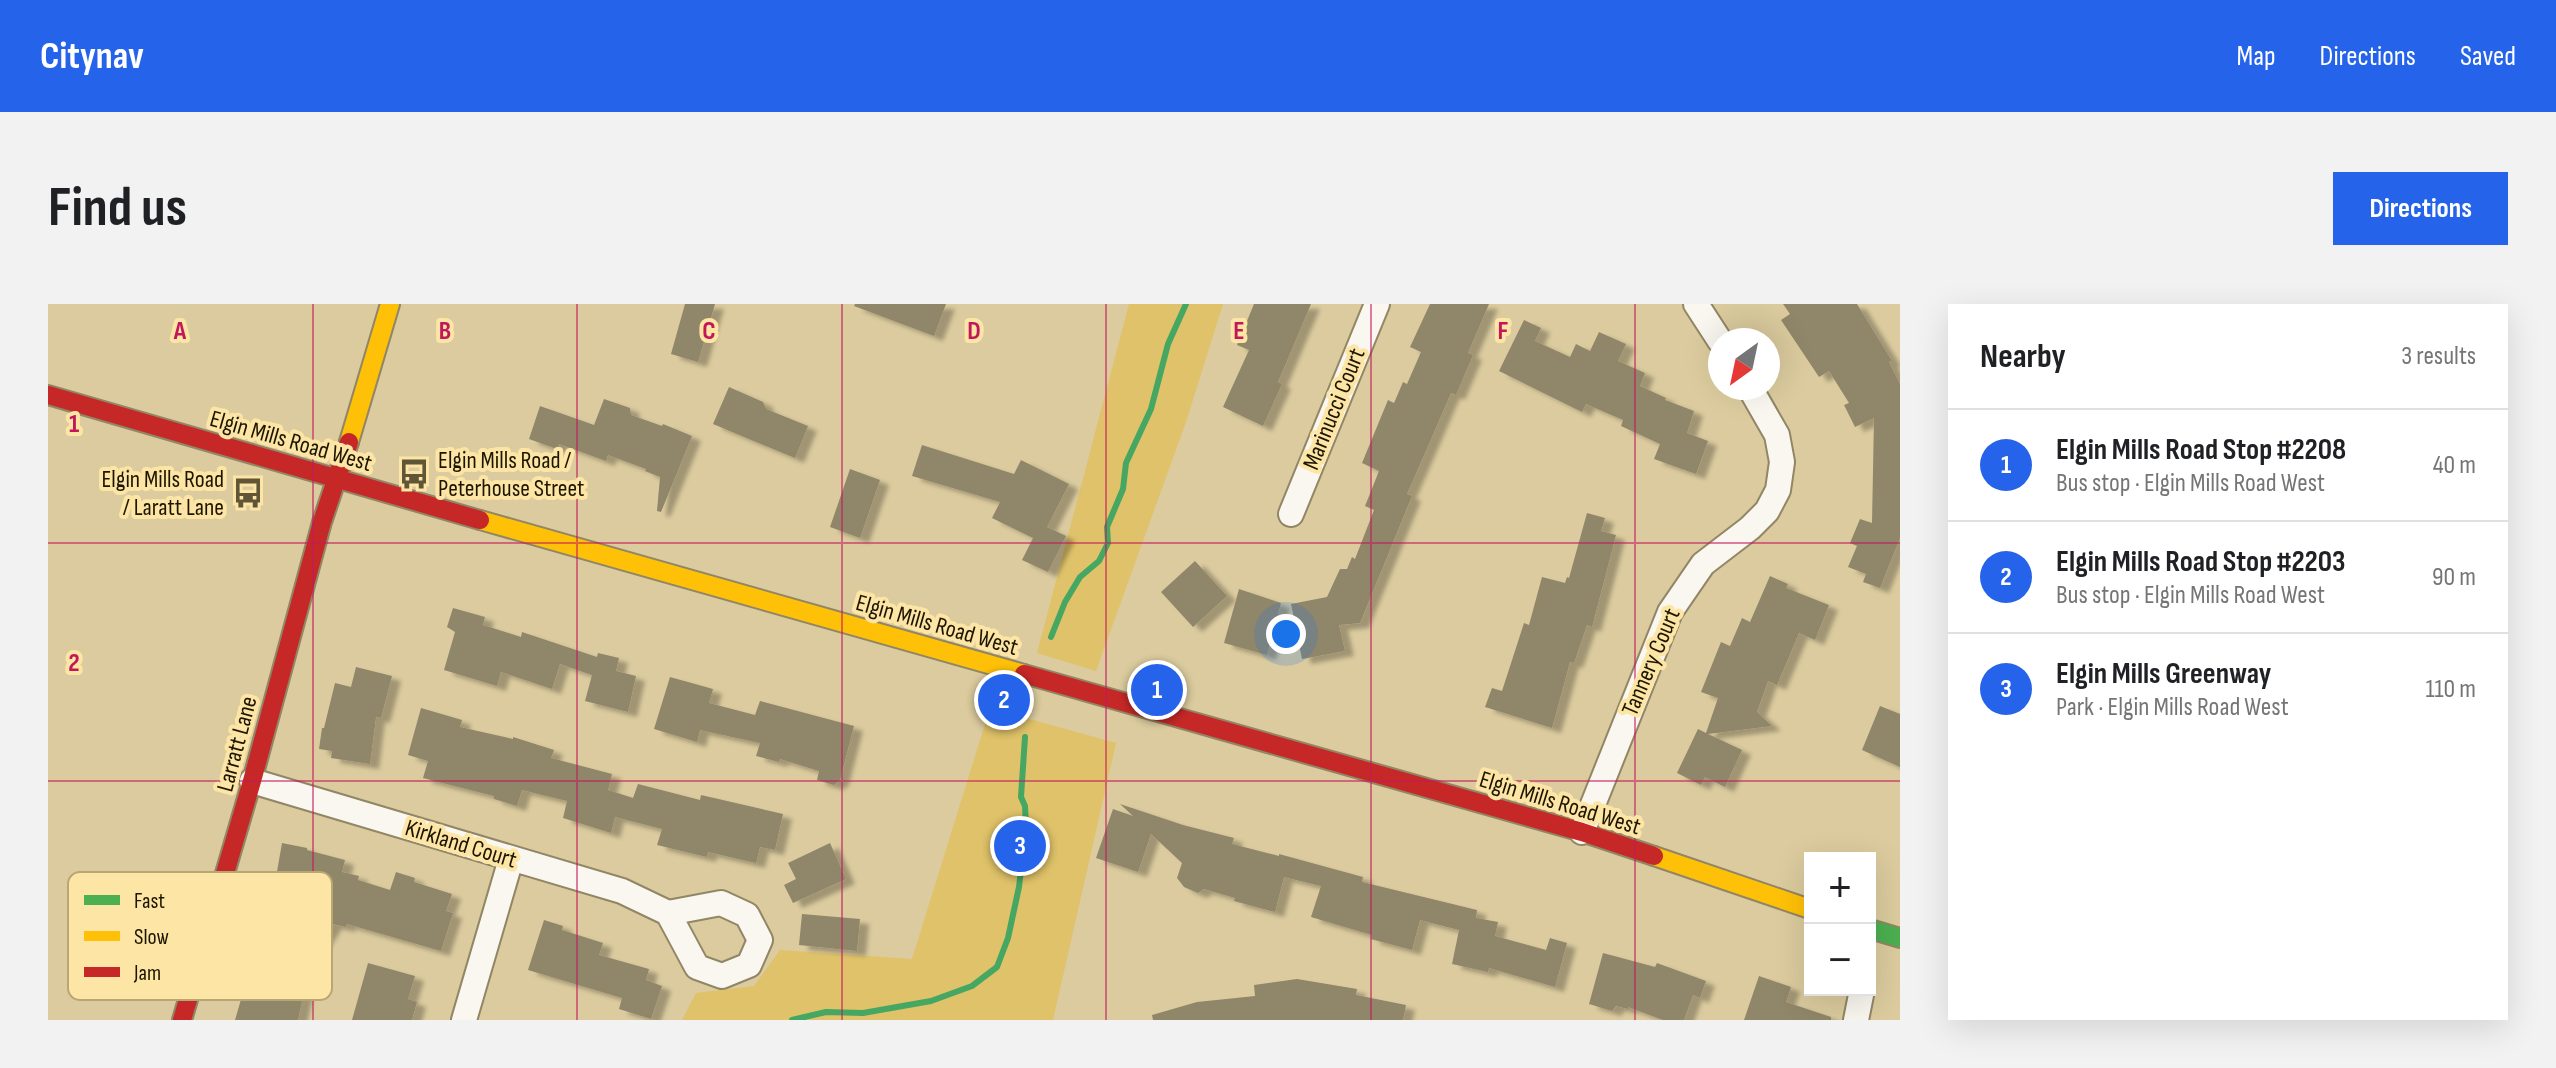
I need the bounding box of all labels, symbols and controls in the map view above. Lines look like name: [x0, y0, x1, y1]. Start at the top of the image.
text: Citynav: [40, 34, 144, 79]
text: Map: [2237, 40, 2276, 73]
text: Directions: [2320, 40, 2416, 73]
text: Saved: [2460, 40, 2516, 73]
button: Directions: [2333, 172, 2508, 245]
text: Find us: [48, 175, 187, 242]
text: A: [173, 316, 187, 347]
text: B: [439, 316, 451, 347]
text: C: [702, 316, 716, 347]
text: D: [967, 316, 981, 347]
text: E: [1233, 316, 1245, 347]
text: F: [1498, 316, 1509, 347]
north arrow: [1708, 328, 1780, 400]
text: Nearby: [1980, 336, 2066, 377]
text: 3 results: [2401, 341, 2476, 372]
street label: Marinucci Court: [1296, 344, 1372, 474]
street label: Elgin Mills Road West: [207, 404, 375, 478]
text: 1: [69, 409, 79, 440]
text: Elgin Mills Road Stop #2208: [2056, 432, 2346, 468]
place label: Elgin Mills Road / Peterhouse Street: [438, 446, 584, 503]
text: 1: [2001, 450, 2011, 481]
text: 40 m: [2433, 450, 2476, 481]
bus stop icon: Elgin Mills Road / Peterhouse Street: [397, 457, 431, 491]
place label: Elgin Mills Road / Laratt Lane: [101, 465, 224, 522]
text: Bus stop · Elgin Mills Road West: [2056, 468, 2325, 499]
bus stop icon: Elgin Mills Road / Laratt Lane: [231, 476, 265, 510]
text: Elgin Mills Road Stop #2203: [2056, 544, 2345, 580]
text: 2: [2000, 562, 2012, 593]
text: 90 m: [2432, 562, 2476, 593]
text: Bus stop · Elgin Mills Road West: [2056, 580, 2325, 611]
street label: Elgin Mills Road West: [853, 588, 1021, 662]
street label: Tannery Court: [1615, 604, 1687, 720]
your location: [1266, 614, 1306, 654]
text: 2: [68, 648, 80, 679]
text: Elgin Mills Greenway: [2056, 656, 2271, 692]
pin: 1: [1131, 660, 1183, 720]
pin: 2: [978, 670, 1030, 730]
text: 3: [2000, 674, 2012, 705]
text: 110 m: [2425, 674, 2476, 705]
text: Park · Elgin Mills Road West: [2056, 692, 2289, 723]
street label: Larratt Lane: [210, 693, 264, 795]
street label: Elgin Mills Road West: [1476, 765, 1644, 841]
street label: Kirkland Court: [402, 813, 520, 875]
pin: 3: [994, 816, 1046, 876]
map controls: [1804, 852, 1876, 996]
button: +: [1804, 852, 1876, 924]
legend: [68, 872, 332, 1000]
text: Fast: [134, 888, 165, 915]
text: Slow: [134, 924, 169, 951]
button: −: [1804, 924, 1876, 996]
text: Jam: [133, 960, 161, 987]

